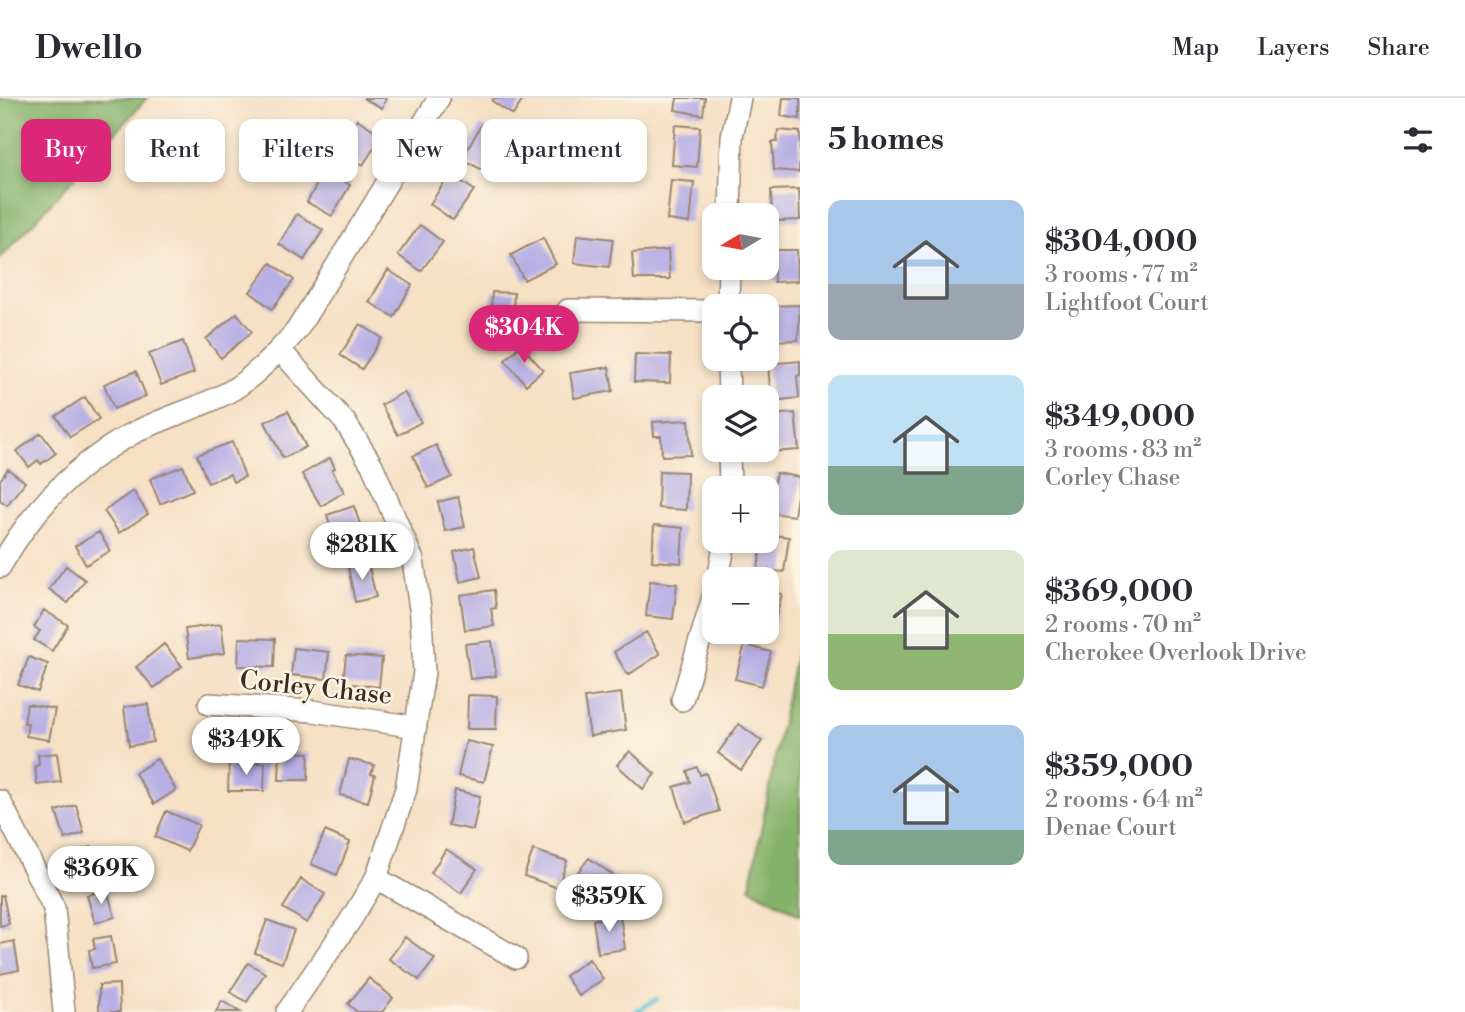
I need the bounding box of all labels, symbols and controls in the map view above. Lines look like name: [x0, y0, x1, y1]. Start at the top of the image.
text: Dwello: [35, 28, 143, 69]
text: Map: [1172, 33, 1219, 63]
text: Layers: [1257, 33, 1329, 63]
text: Share: [1367, 33, 1430, 63]
chip: Buy: [21, 119, 111, 182]
chip: Rent: [125, 119, 225, 182]
chip: Filters: [239, 119, 358, 182]
chip: New: [372, 119, 467, 182]
chip: Apartment: [481, 119, 647, 182]
text: 5 homes: [828, 121, 944, 159]
icon: filters: [1399, 121, 1437, 159]
north arrow: [702, 203, 779, 280]
map controls: [702, 203, 779, 644]
text: $304,000: [1045, 223, 1197, 261]
icon: home: [884, 228, 968, 312]
text: 3 rooms · 77 m²: [1045, 261, 1198, 289]
text: Lightfoot Court: [1045, 289, 1209, 317]
button: locate: [702, 294, 779, 371]
pin: $304K: [475, 306, 573, 365]
text: $304K: [485, 314, 563, 342]
button: layers: [702, 385, 779, 462]
text: $349,000: [1045, 398, 1195, 436]
icon: home: [884, 403, 968, 487]
text: 3 rooms · 83 m²: [1045, 436, 1201, 464]
text: Corley Chase: [1045, 464, 1180, 492]
button: +: [702, 476, 779, 553]
pin: $281K: [313, 522, 411, 582]
text: $281K: [326, 531, 398, 559]
button: −: [702, 567, 779, 644]
text: $369,000: [1045, 573, 1193, 611]
icon: home: [884, 578, 968, 662]
text: 2 rooms · 70 m²: [1045, 611, 1201, 639]
text: Cherokee Overlook Drive: [1045, 639, 1307, 667]
street label: Corley Chase: [238, 664, 394, 712]
pin: $349K: [197, 718, 295, 777]
text: $349K: [208, 726, 284, 754]
text: $359,000: [1045, 748, 1193, 786]
icon: home: [884, 753, 968, 837]
text: 2 rooms · 64 m²: [1045, 786, 1203, 814]
text: Denae Court: [1045, 814, 1177, 842]
pin: $369K: [52, 846, 150, 906]
text: $369K: [63, 855, 139, 883]
pin: $359K: [560, 874, 658, 934]
text: $359K: [572, 883, 646, 911]

